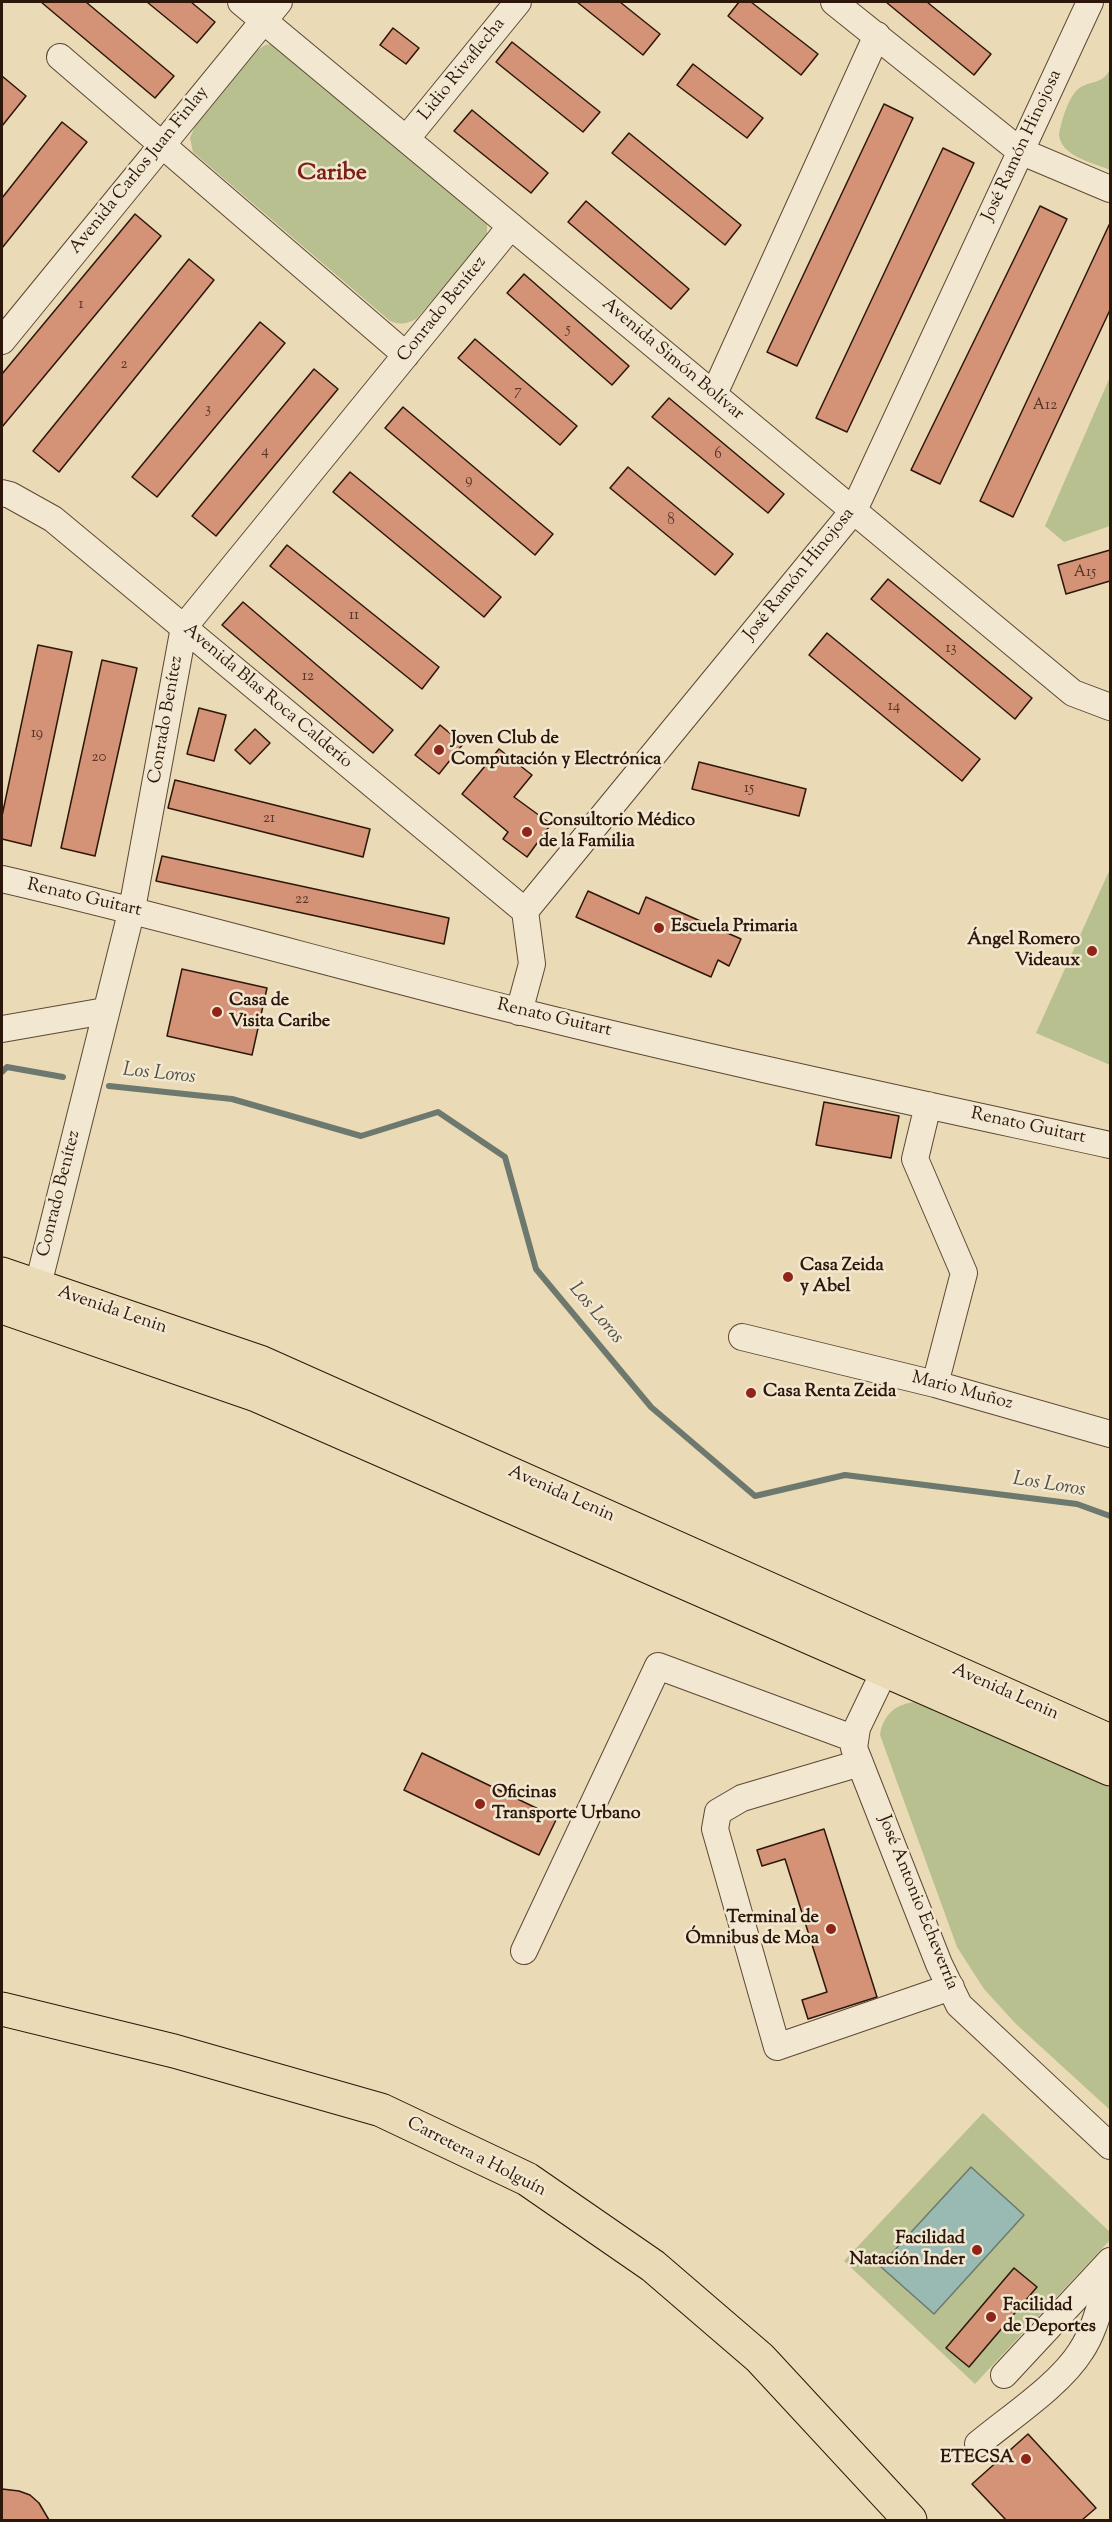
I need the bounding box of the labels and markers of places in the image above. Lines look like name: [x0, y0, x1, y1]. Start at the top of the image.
place label: Joven Club de Computación y Electrónica: [451, 729, 661, 771]
marker: Joven Club de Computación y Electrónica: [432, 743, 446, 757]
place label: Consultorio Médico de la Familia: [539, 811, 695, 854]
marker: Consultorio Médico de la Familia: [520, 825, 534, 839]
place label: Escuela Primaria: [671, 917, 798, 939]
marker: Escuela Primaria: [652, 921, 666, 935]
place label: Ángel Romero Videaux: [967, 930, 1080, 972]
marker: Ángel Romero Videaux: [1085, 944, 1099, 958]
place label: Casa de Visita Caribe: [229, 991, 330, 1034]
marker: Casa de Visita Caribe: [210, 1005, 224, 1019]
place label: Casa Zeida y Abel: [800, 1256, 884, 1298]
marker: Casa Zeida y Abel: [781, 1270, 795, 1284]
place label: Casa Renta Zeida: [763, 1382, 896, 1404]
marker: Casa Renta Zeida: [744, 1386, 758, 1400]
place label: Oficinas Transporte Urbano: [492, 1783, 640, 1826]
marker: Oficinas Transporte Urbano: [473, 1797, 487, 1811]
place label: Terminal de Ómnibus de Moa: [685, 1908, 819, 1950]
marker: Terminal de Ómnibus de Moa: [824, 1922, 838, 1936]
place label: Facilidad Natación Inder: [849, 2229, 965, 2272]
marker: Facilidad Natación Inder: [970, 2243, 984, 2257]
place label: Facilidad de Deportes: [1003, 2296, 1096, 2338]
marker: Facilidad de Deportes: [984, 2310, 998, 2324]
place label: ETECSA: [940, 2448, 1014, 2470]
marker: ETECSA: [1019, 2452, 1033, 2466]

